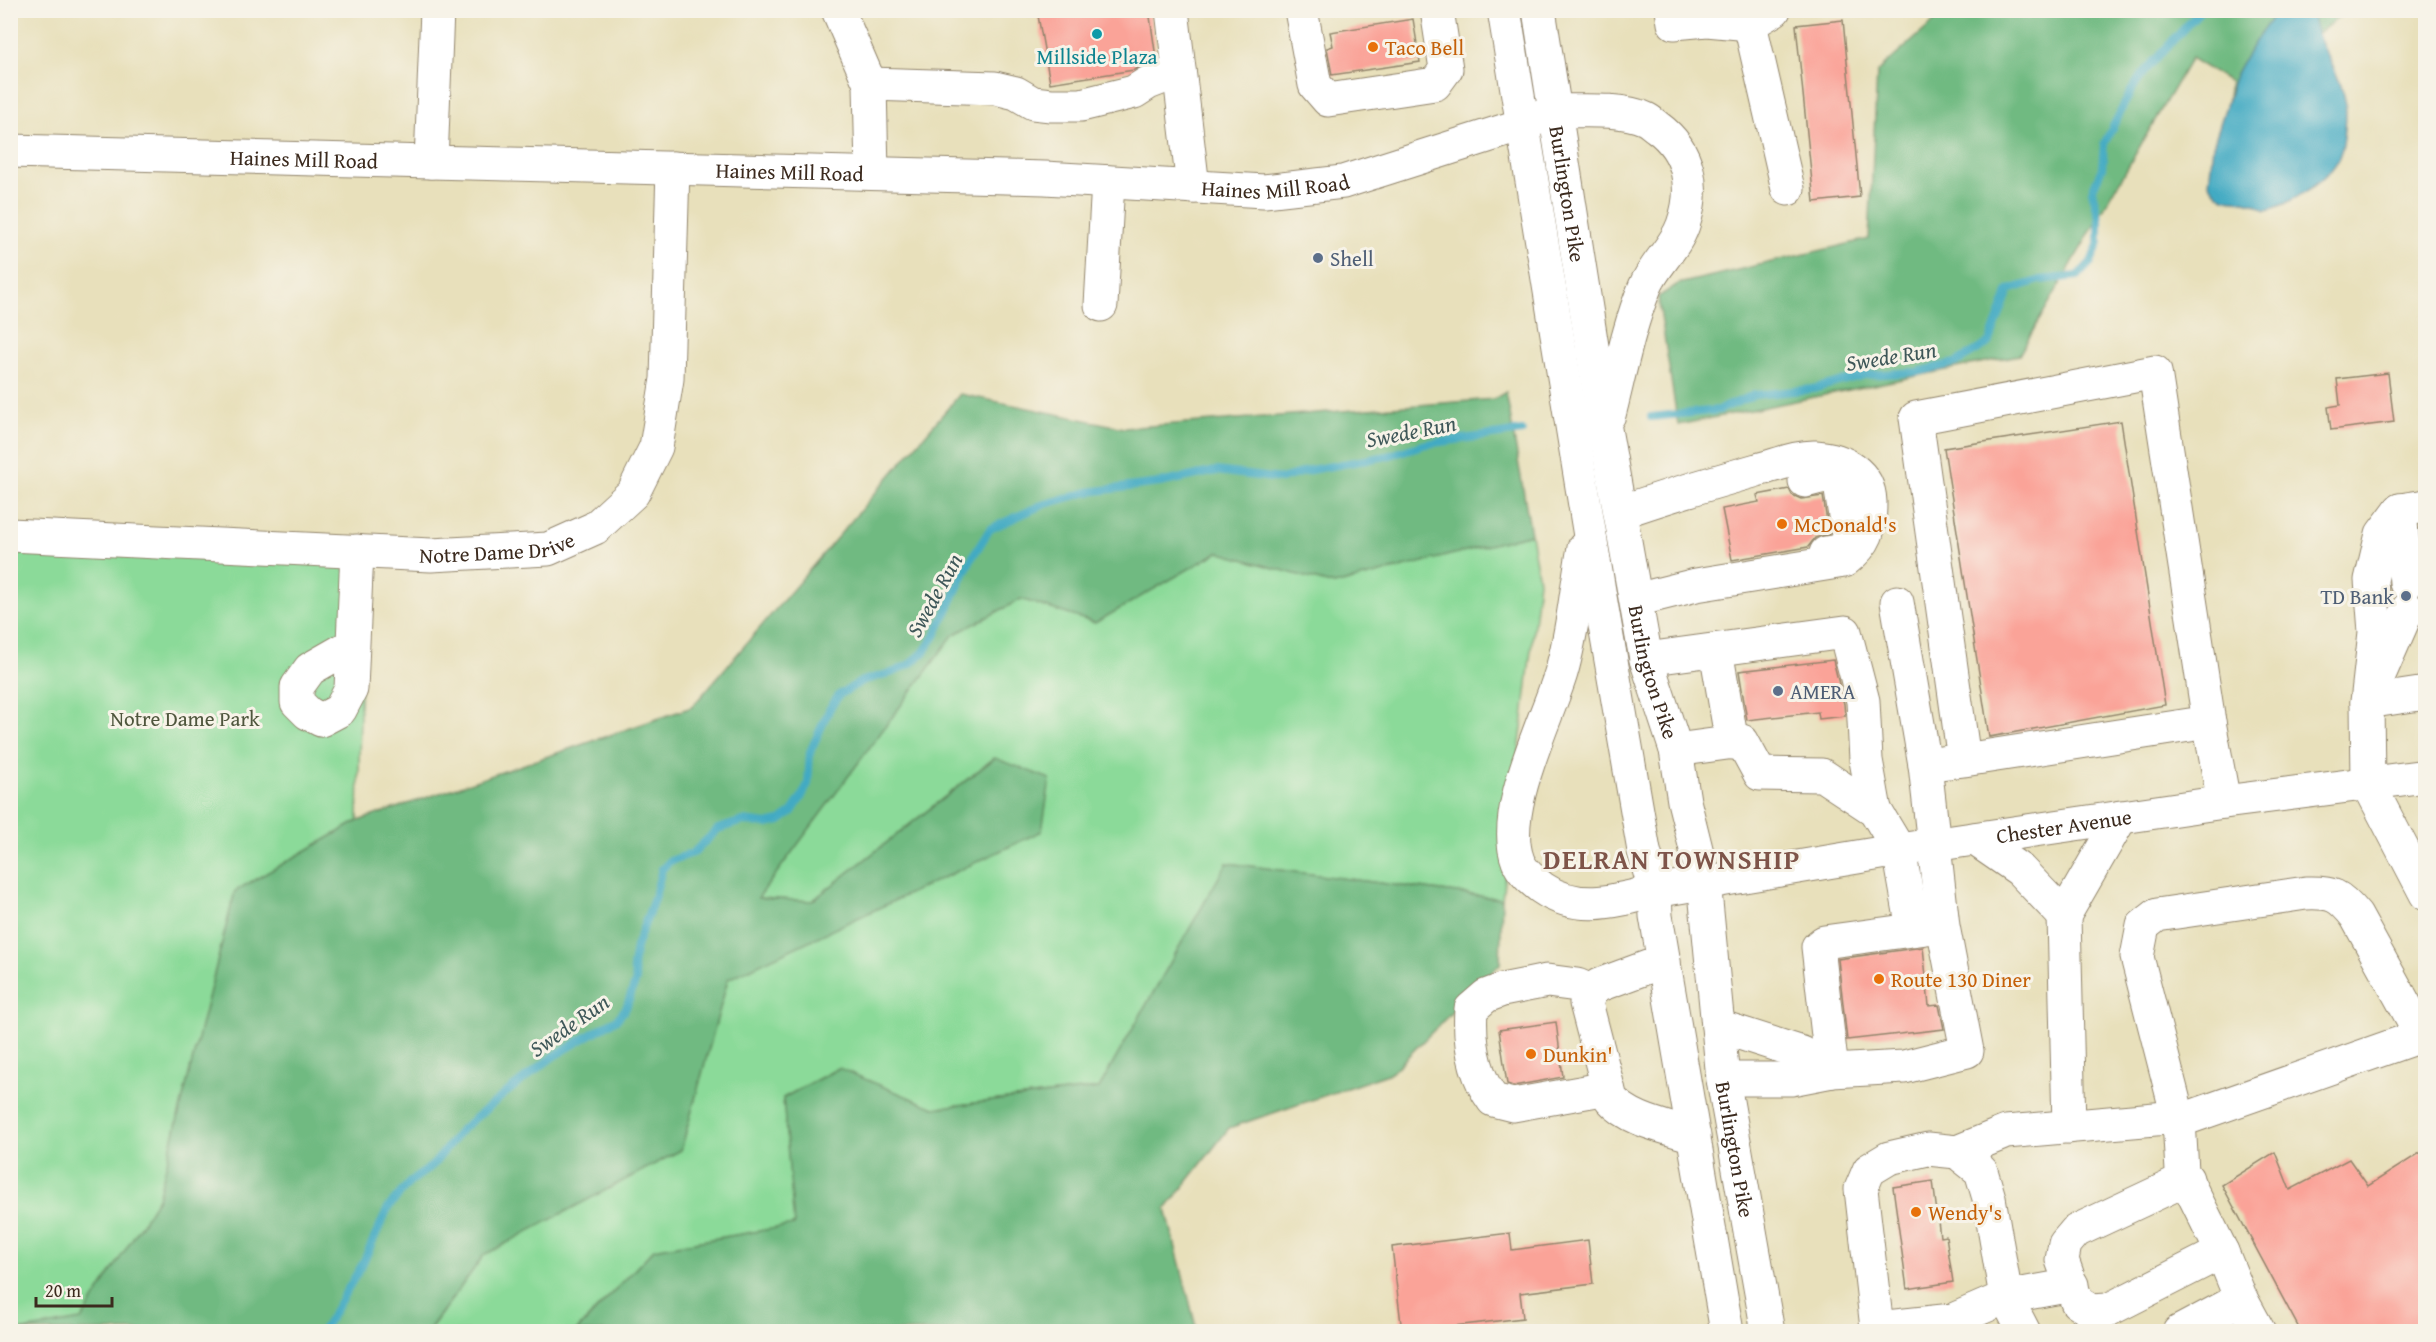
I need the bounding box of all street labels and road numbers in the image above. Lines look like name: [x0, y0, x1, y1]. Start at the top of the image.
street label: Burlington Pike: [1542, 123, 1594, 264]
street label: Haines Mill Road: [230, 141, 379, 176]
street label: Haines Mill Road: [715, 154, 865, 189]
street label: Haines Mill Road: [1200, 165, 1354, 207]
street label: Notre Dame Drive: [419, 524, 580, 571]
street label: Burlington Pike: [1621, 602, 1687, 743]
street label: Chester Avenue: [1994, 800, 2134, 851]
street label: Burlington Pike: [1708, 1079, 1763, 1220]

